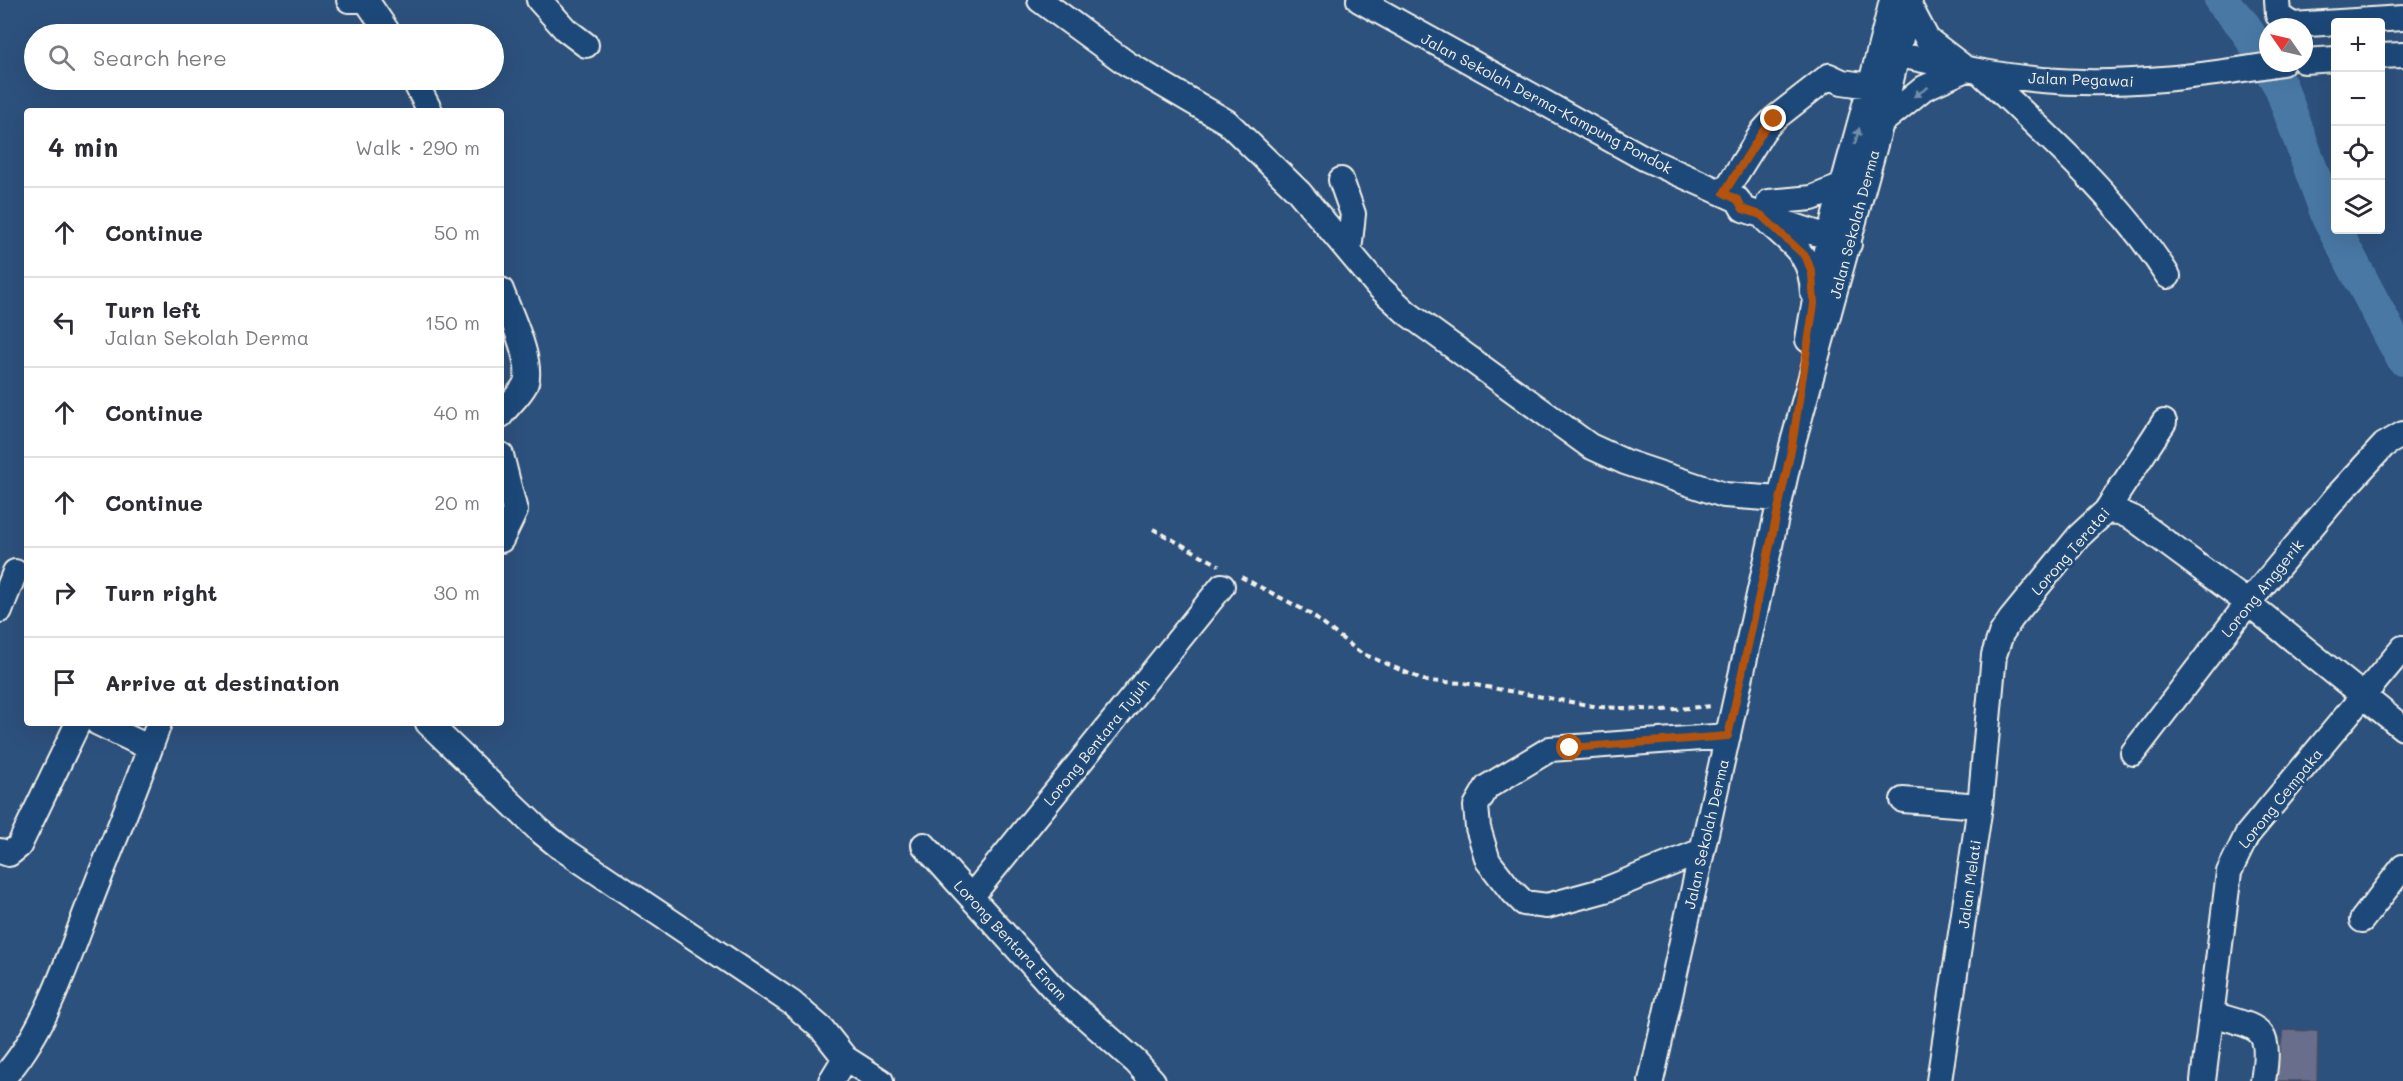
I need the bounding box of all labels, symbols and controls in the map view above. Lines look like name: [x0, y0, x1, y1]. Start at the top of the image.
north arrow: [2259, 18, 2313, 72]
map controls: [2331, 18, 2385, 234]
button: +: [2331, 18, 2385, 72]
search box: [24, 24, 504, 90]
street label: Jalan Sekolah Derma-Kampung Pondok: [1418, 28, 1676, 178]
icon: search: [45, 41, 78, 74]
text: Search here: [93, 43, 227, 72]
street label: Jalan Pegawai: [2028, 67, 2134, 91]
button: −: [2331, 72, 2385, 126]
one-way arrow: [1913, 86, 1929, 97]
route end: [1760, 105, 1786, 131]
button: locate: [2331, 126, 2385, 180]
one-way arrow: [1852, 127, 1862, 145]
text: 4 min: [48, 130, 118, 164]
text: Walk · 290 m: [355, 134, 480, 160]
street label: Jalan Sekolah Derma: [1825, 147, 1883, 301]
button: layers: [2331, 180, 2385, 234]
icon: ahead: [48, 216, 81, 249]
text: Continue: [105, 218, 203, 247]
text: 50 m: [434, 219, 480, 245]
text: Turn left: [105, 295, 201, 324]
icon: left: [48, 306, 81, 339]
text: 150 m: [425, 309, 480, 335]
text: Jalan Sekolah Derma: [105, 324, 309, 350]
icon: ahead: [48, 396, 81, 429]
text: Continue: [105, 398, 203, 427]
text: 40 m: [434, 399, 480, 425]
icon: ahead: [48, 486, 81, 519]
text: Continue: [105, 488, 203, 517]
text: 20 m: [434, 489, 480, 515]
street label: Lorong Teratai: [2026, 503, 2114, 599]
street label: Lorong Anggerik: [2216, 535, 2308, 641]
icon: right: [48, 576, 81, 609]
text: Turn right: [105, 578, 217, 607]
text: 30 m: [434, 579, 480, 605]
icon: arrive: [48, 666, 81, 699]
text: Arrive at destination: [105, 668, 340, 697]
street label: Lorong Bentara Tujuh: [1039, 674, 1153, 810]
route start: [1556, 734, 1582, 760]
street label: Lorong Cempaka: [2234, 744, 2326, 852]
street label: Jalan Sekolah Derma: [1679, 757, 1733, 911]
street label: Jalan Melati: [1953, 838, 1985, 930]
street label: Lorong Bentara Enam: [950, 875, 1072, 1005]

